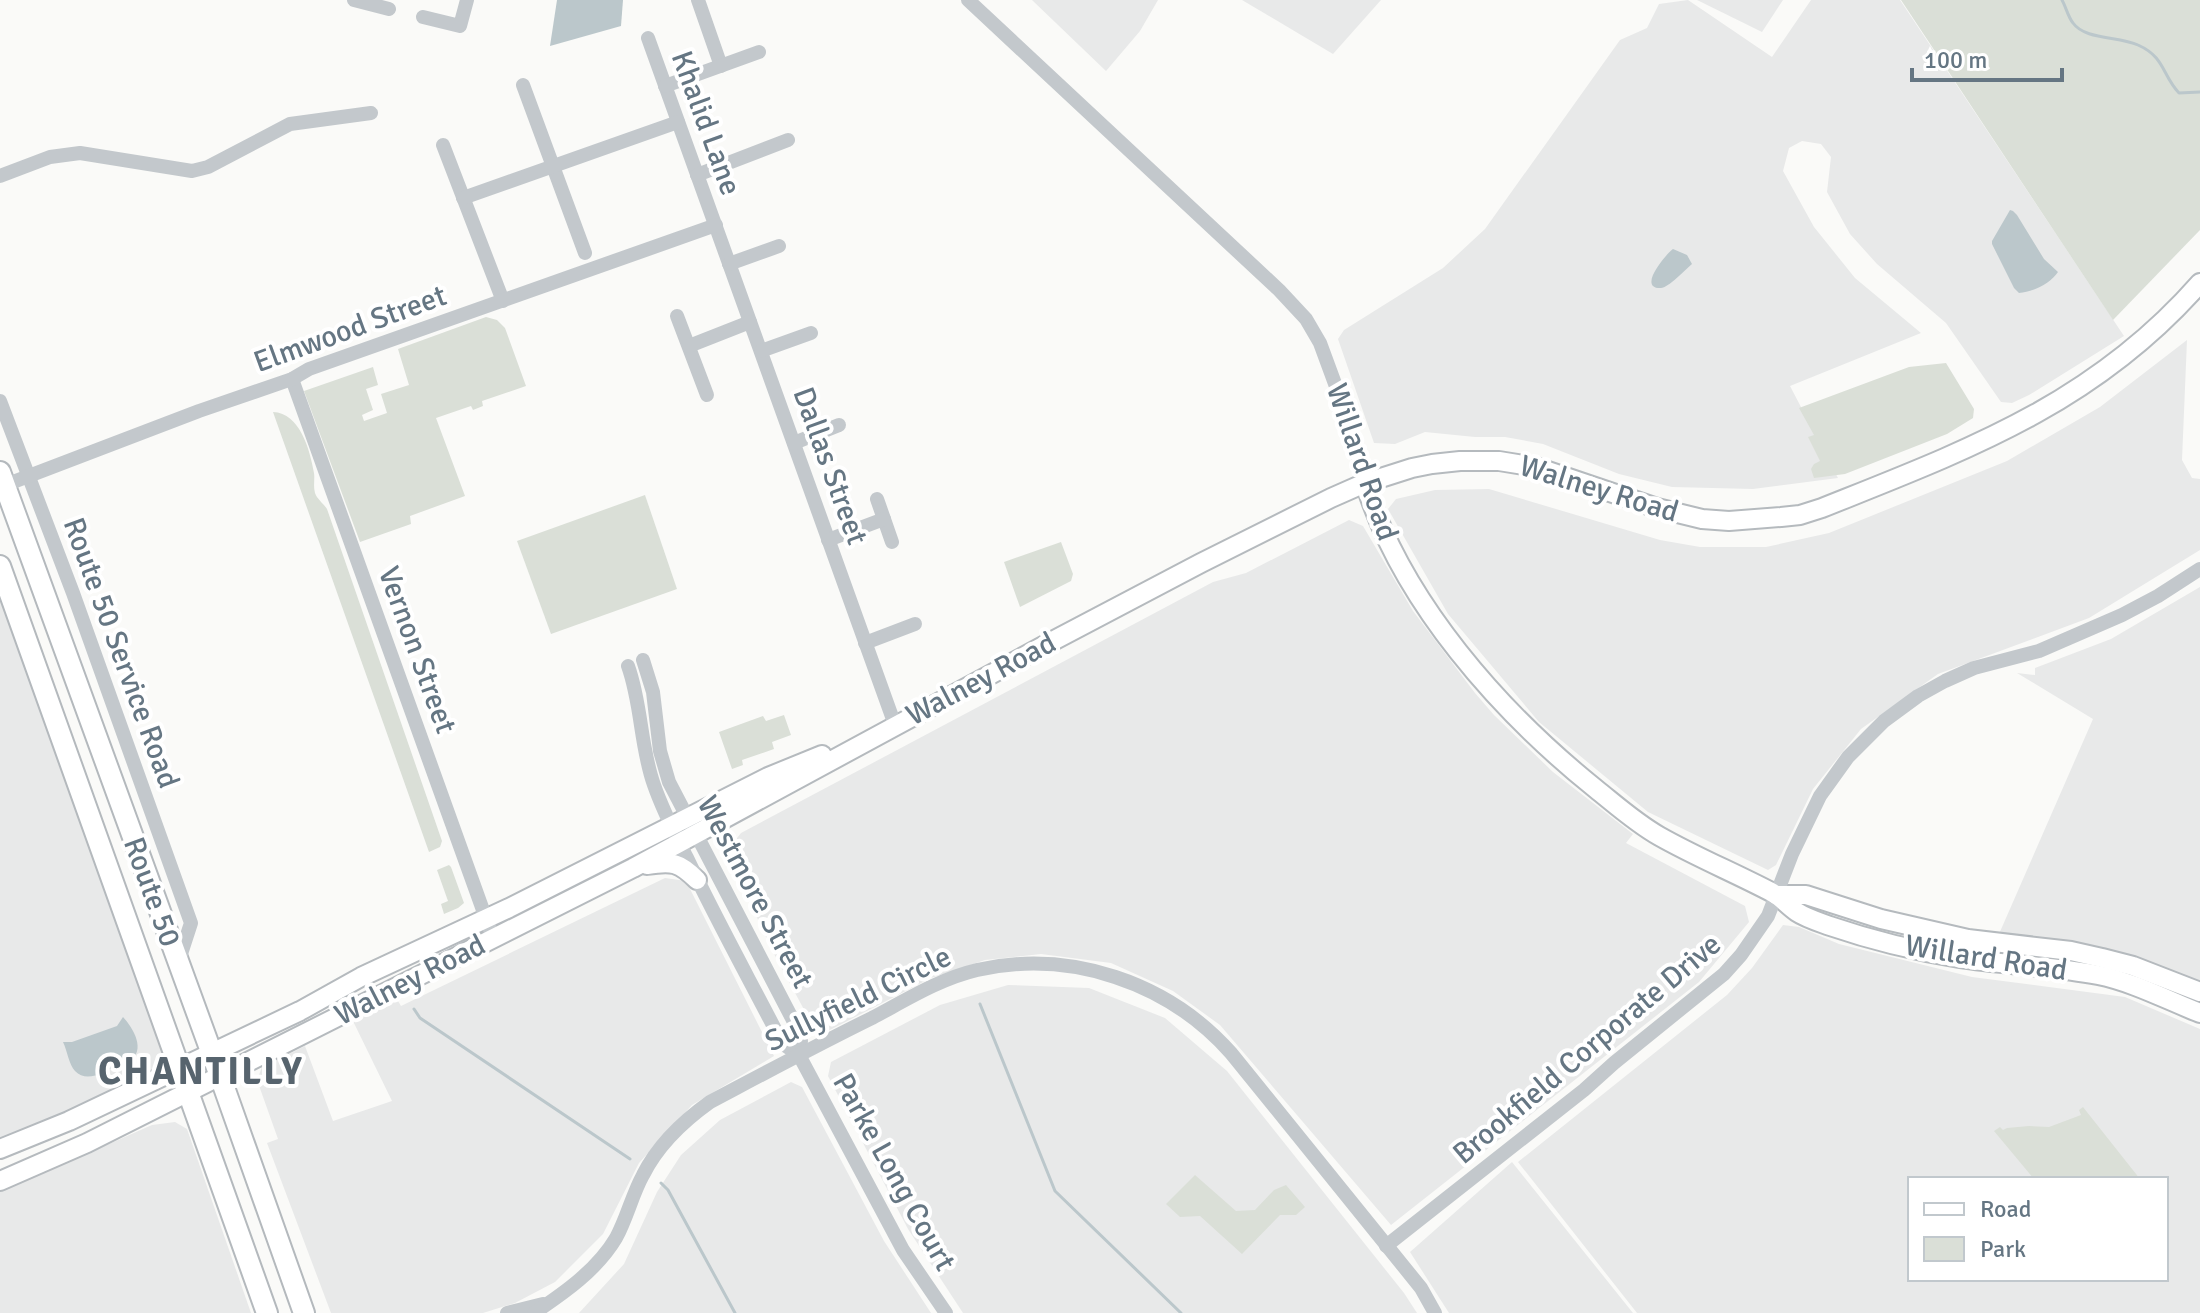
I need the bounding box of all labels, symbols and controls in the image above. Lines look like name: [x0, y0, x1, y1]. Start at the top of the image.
scale bar: [1912, 32, 2062, 82]
text: 100 m: [1924, 45, 1987, 75]
street label: Khalid Lane: [663, 46, 749, 200]
street label: Elmwood Street: [249, 277, 451, 381]
street label: Willard Road: [1318, 379, 1406, 545]
street label: Dallas Street: [784, 382, 876, 550]
street label: Walney Road: [1515, 447, 1683, 531]
street label: Route 50 Service Road: [55, 513, 187, 793]
street label: Vernon Street: [370, 562, 464, 738]
street label: Walney Road: [900, 624, 1062, 734]
street label: Westmore Street: [689, 789, 821, 995]
street label: Route 50: [115, 832, 189, 952]
street label: Walney Road: [328, 926, 492, 1034]
street label: Brookfield Corporate Drive: [1445, 926, 1729, 1172]
street label: Willard Road: [1902, 927, 2070, 989]
street label: Sullyfield Circle: [759, 938, 957, 1060]
district label: CHANTILLY: [98, 1048, 304, 1095]
street label: Parke Long Court: [824, 1067, 964, 1277]
legend: [1908, 1177, 2168, 1281]
text: Road: [1980, 1194, 2031, 1224]
text: Park: [1980, 1234, 2026, 1264]

